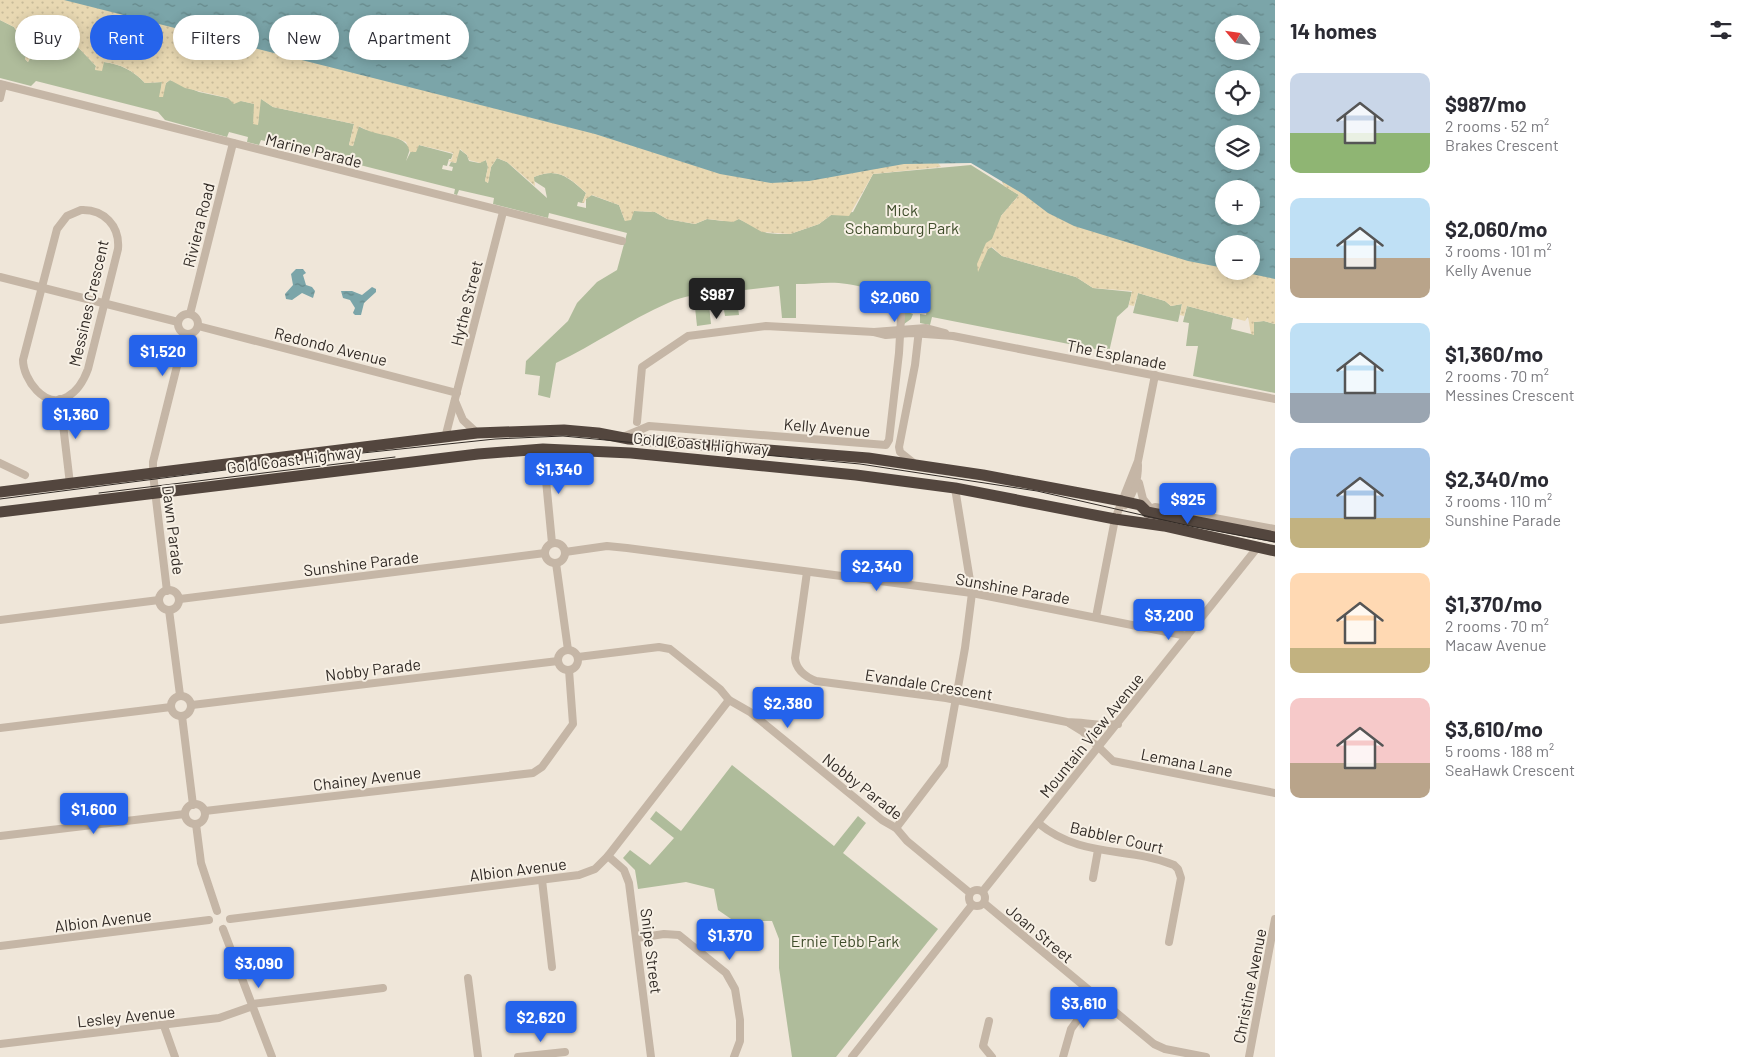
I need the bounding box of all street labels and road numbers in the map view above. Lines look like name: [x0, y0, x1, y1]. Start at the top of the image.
street label: Marine Parade: [264, 129, 364, 171]
street label: Riviera Road: [178, 181, 218, 269]
street label: Messines Crescent: [64, 238, 112, 368]
street label: Hythe Street: [446, 258, 486, 348]
street label: Redondo Avenue: [273, 323, 389, 369]
street label: The Esplanade: [1065, 335, 1169, 373]
street label: Kelly Avenue: [783, 414, 871, 440]
street label: Gold Coast Highway: [633, 428, 770, 458]
street label: Gold Coast Highway: [225, 441, 363, 477]
street label: Dawn Parade: [159, 484, 189, 576]
street label: Sunshine Parade: [302, 547, 420, 579]
street label: Sunshine Parade: [954, 569, 1072, 607]
street label: Nobby Parade: [324, 654, 422, 684]
street label: Evandale Crescent: [864, 665, 994, 703]
street label: Mountain View Avenue: [1035, 669, 1147, 801]
street label: Lemana Lane: [1139, 744, 1235, 780]
street label: Nobby Parade: [819, 749, 907, 823]
street label: Chainey Avenue: [312, 762, 422, 794]
street label: Babbler Court: [1068, 817, 1166, 857]
street label: Albion Avenue: [468, 854, 568, 884]
street label: Joan Street: [1003, 899, 1077, 967]
street label: Albion Avenue: [53, 905, 153, 935]
street label: Snipe Street: [637, 907, 667, 995]
street label: Christine Avenue: [1229, 927, 1269, 1045]
street label: Lesley Avenue: [76, 1001, 176, 1031]

